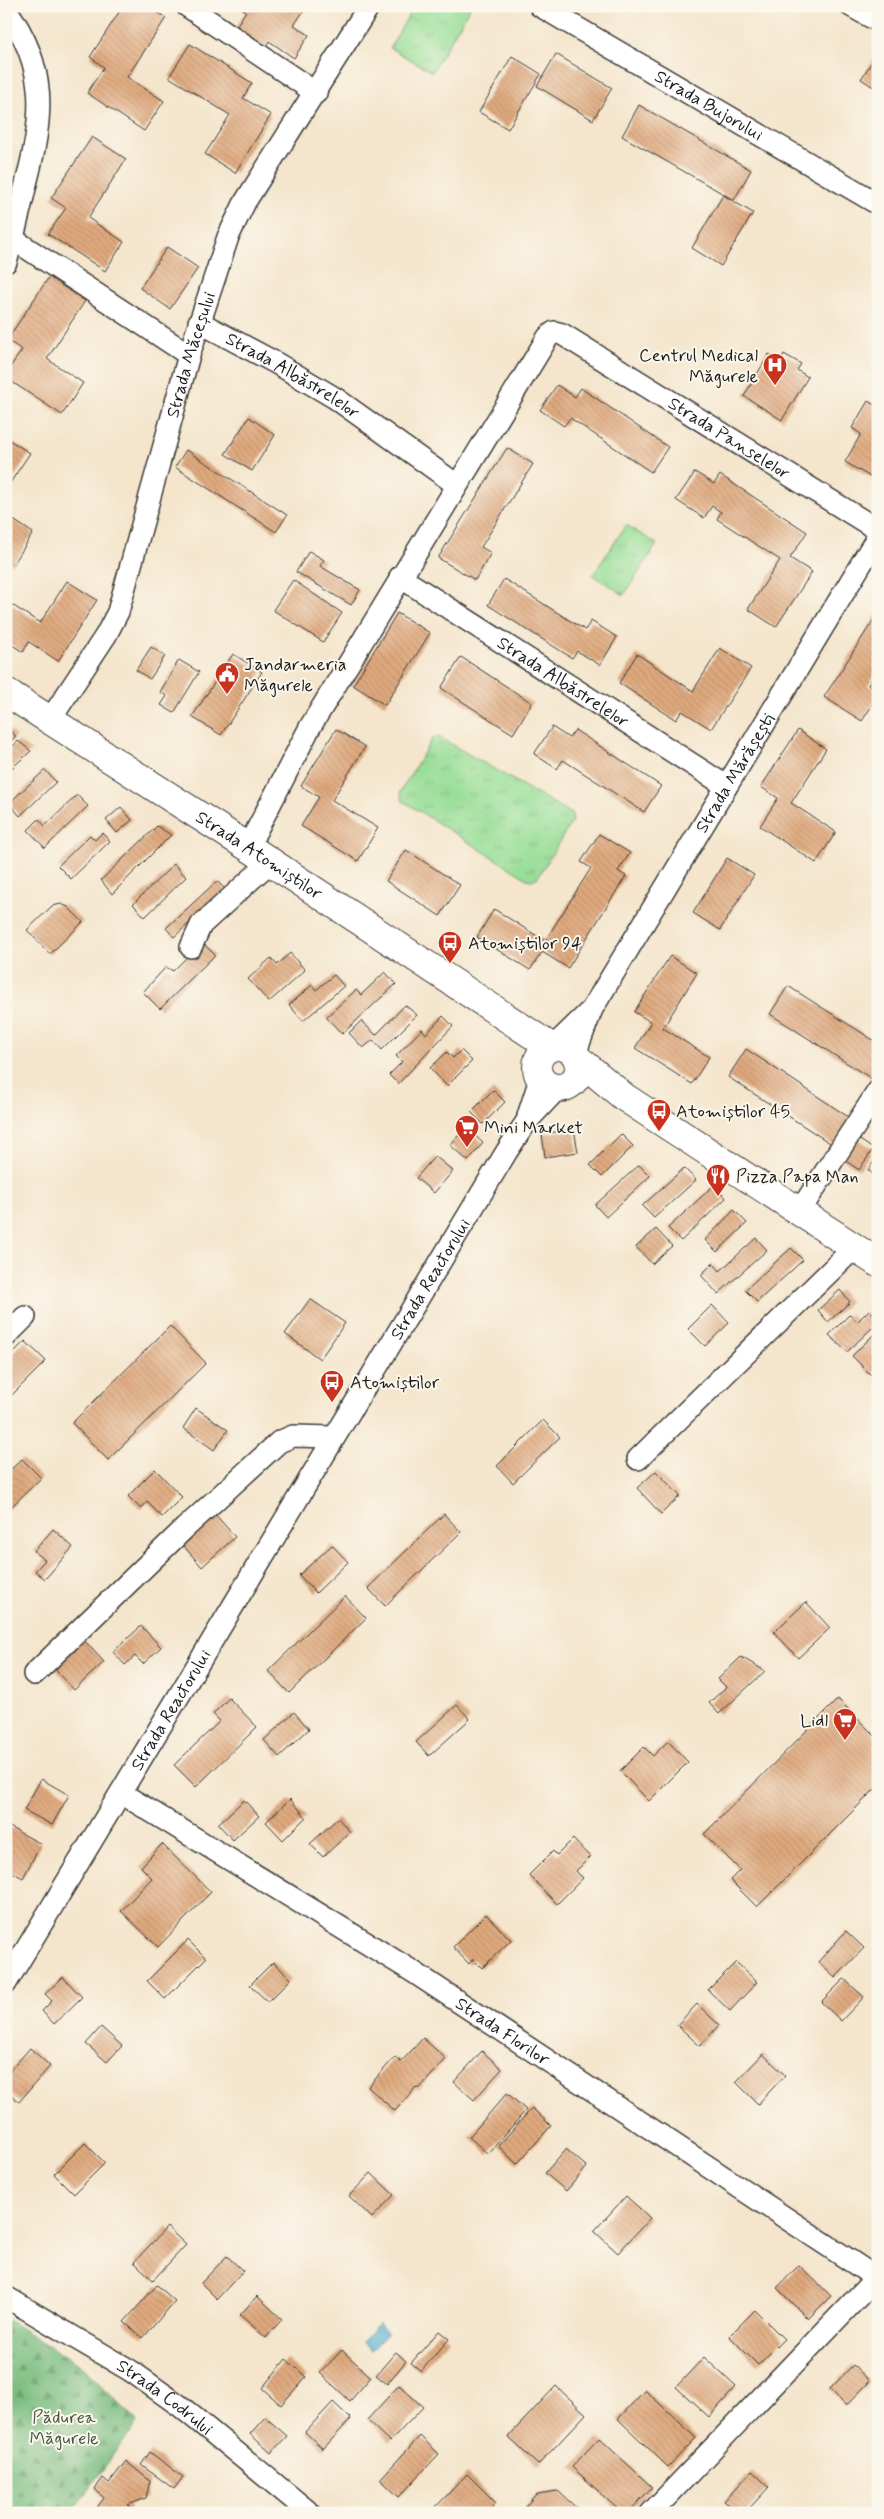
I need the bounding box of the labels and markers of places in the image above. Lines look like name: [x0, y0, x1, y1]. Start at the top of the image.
place label: Centrul Medical Măgurele: [639, 344, 758, 389]
hospital icon: Centrul Medical Măgurele: [762, 352, 788, 386]
place label: Jandarmeria Măgurele: [244, 653, 347, 698]
public building icon: Jandarmeria Măgurele: [214, 661, 240, 695]
bus stop icon: Atomiștilor 94: [437, 930, 463, 964]
place label: Atomiștilor 94: [468, 932, 582, 956]
bus stop icon: Atomiștilor 45: [646, 1098, 672, 1132]
place label: Atomiștilor 45: [676, 1100, 790, 1124]
supermarket icon: Mini Market: [454, 1114, 480, 1148]
place label: Mini Market: [484, 1116, 583, 1140]
restaurant icon: Pizza Papa Man: [705, 1163, 731, 1197]
place label: Pizza Papa Man: [736, 1165, 859, 1189]
bus stop icon: Atomiștilor: [319, 1369, 345, 1403]
place label: Atomiștilor: [350, 1371, 440, 1395]
supermarket icon: Lidl: [832, 1707, 858, 1741]
place label: Lidl: [800, 1709, 828, 1733]

